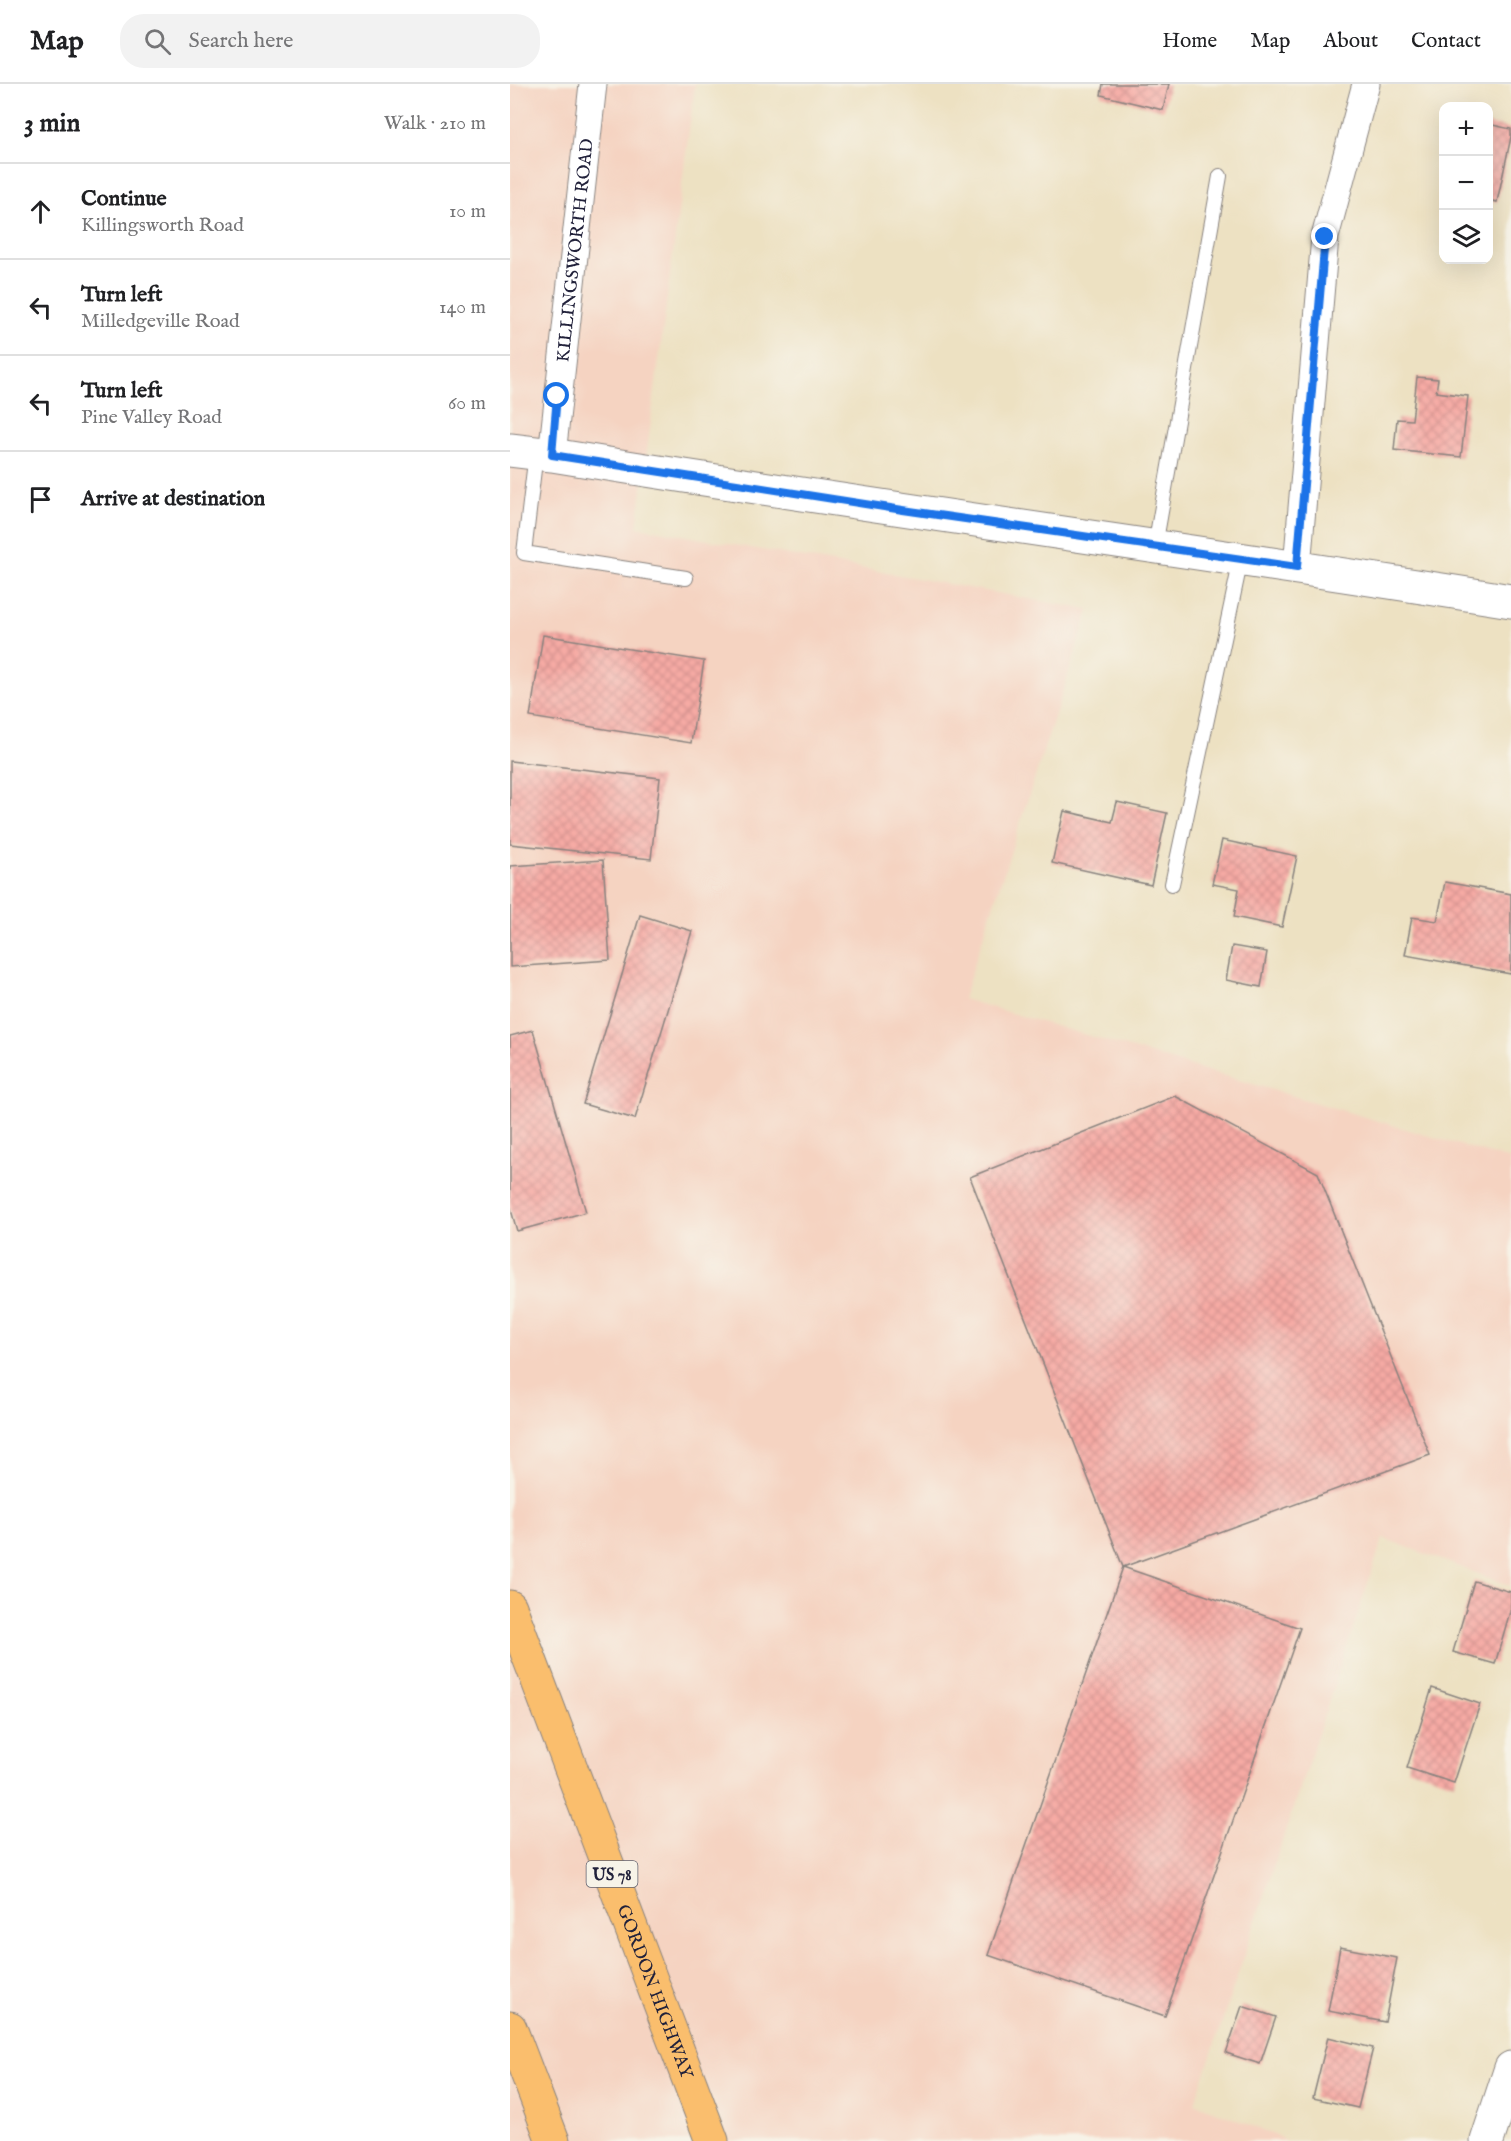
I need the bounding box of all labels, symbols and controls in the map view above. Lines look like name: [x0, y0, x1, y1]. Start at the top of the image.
search box: [120, 14, 540, 68]
text: Map: [30, 24, 84, 59]
icon: search: [141, 25, 174, 58]
text: Search here: [189, 27, 293, 55]
text: Home: [1162, 28, 1217, 55]
text: Map: [1250, 28, 1290, 55]
text: About: [1323, 28, 1378, 55]
text: Contact: [1411, 28, 1481, 55]
map controls: [1439, 102, 1493, 264]
button: +: [1439, 102, 1493, 156]
text: 3 min: [24, 107, 80, 140]
text: Walk · 210 m: [384, 111, 486, 136]
street label: KILLINGSWORTH ROAD: [552, 137, 600, 364]
button: −: [1439, 156, 1493, 210]
text: Continue: [81, 185, 167, 213]
icon: ahead: [24, 195, 57, 228]
text: 10 m: [449, 199, 486, 224]
button: layers: [1439, 210, 1493, 264]
text: Killingsworth Road: [81, 213, 244, 238]
route end: [1311, 223, 1337, 249]
text: Turn left: [81, 281, 163, 309]
icon: left: [24, 291, 57, 324]
text: 140 m: [439, 295, 486, 320]
text: Milledgeville Road: [81, 309, 240, 334]
text: Turn left: [81, 377, 163, 405]
route start: [543, 382, 569, 408]
icon: left: [24, 387, 57, 420]
text: 60 m: [448, 391, 486, 416]
text: Pine Valley Road: [81, 405, 222, 430]
icon: arrive: [24, 483, 57, 516]
text: Arrive at destination: [81, 485, 265, 513]
road number: US 78: [586, 1861, 638, 1887]
street label: GORDON HIGHWAY: [611, 1902, 698, 2083]

